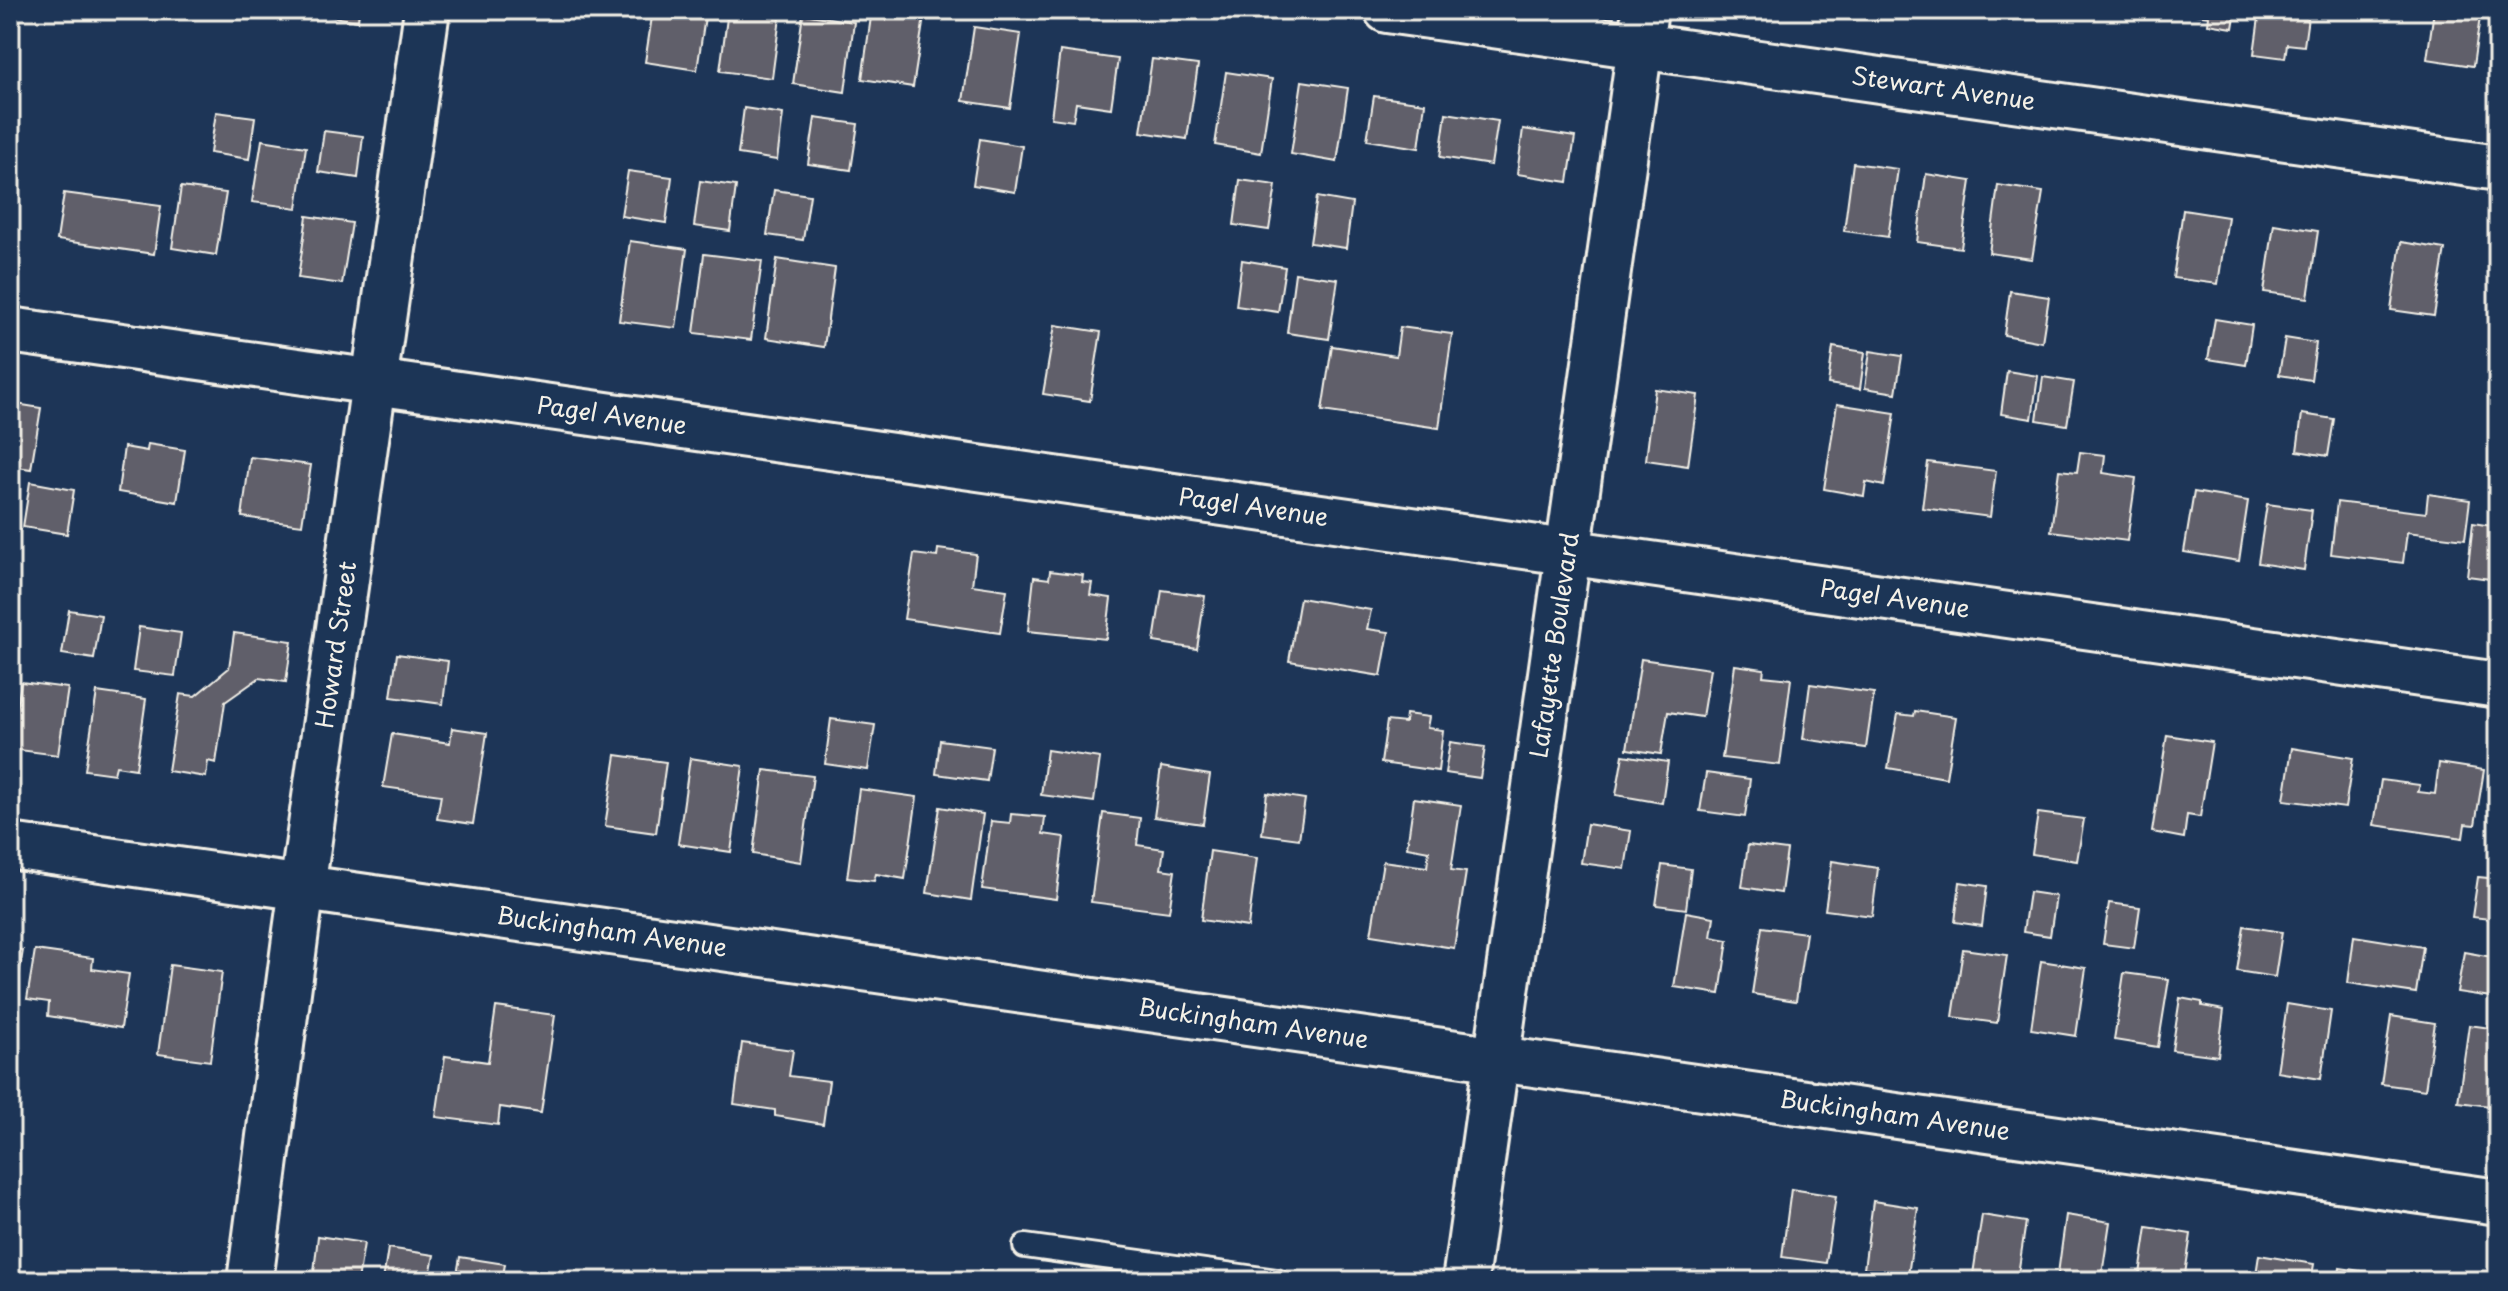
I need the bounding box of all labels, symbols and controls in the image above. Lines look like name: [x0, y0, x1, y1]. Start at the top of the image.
street label: Stewart Avenue: [1849, 56, 2038, 118]
street label: Pagel Avenue: [535, 385, 689, 442]
street label: Pagel Avenue: [1176, 477, 1331, 534]
street label: Lafayette Boulevard: [1519, 530, 1587, 760]
street label: Howard Street: [305, 559, 364, 730]
street label: Pagel Avenue: [1818, 568, 1972, 625]
street label: Buckingham Avenue: [495, 896, 730, 964]
street label: Buckingham Avenue: [1136, 988, 1371, 1056]
street label: Buckingham Avenue: [1778, 1079, 2013, 1148]

